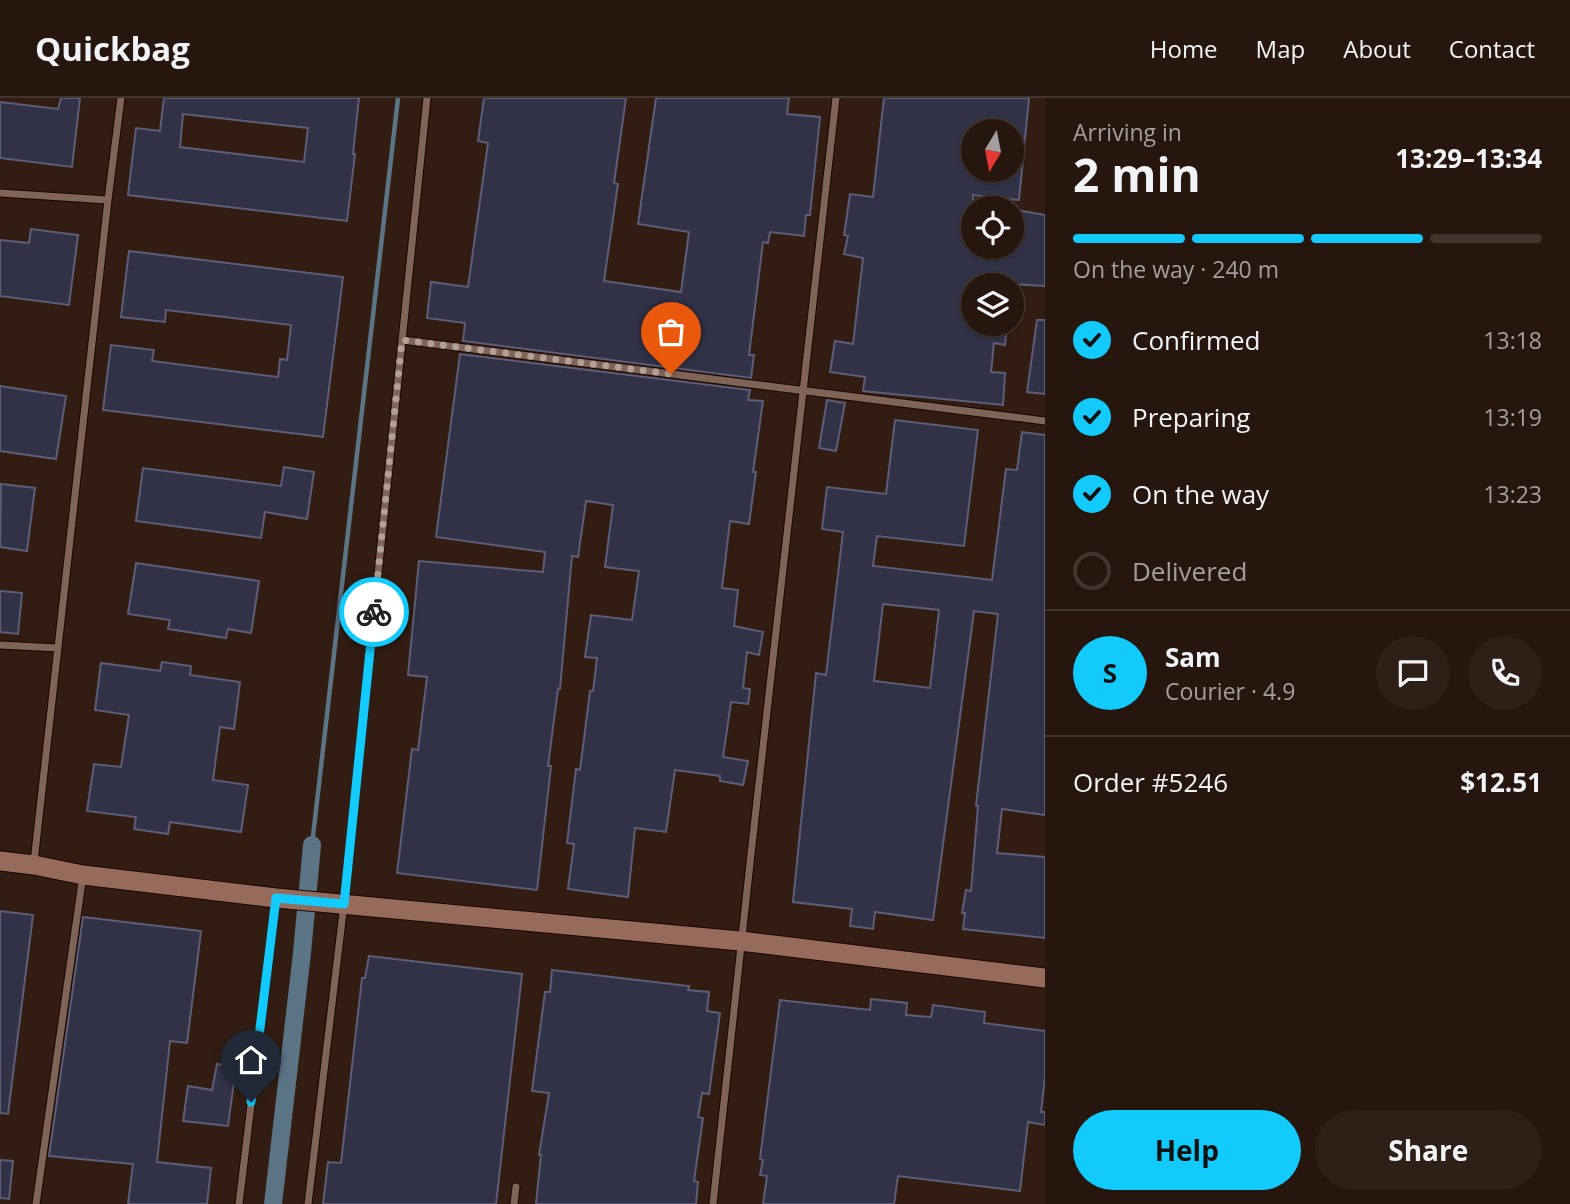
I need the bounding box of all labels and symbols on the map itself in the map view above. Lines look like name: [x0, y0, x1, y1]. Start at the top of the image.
north arrow: [961, 119, 1024, 182]
pin: [641, 302, 701, 374]
courier: [339, 577, 409, 647]
pin: [221, 1030, 281, 1102]

